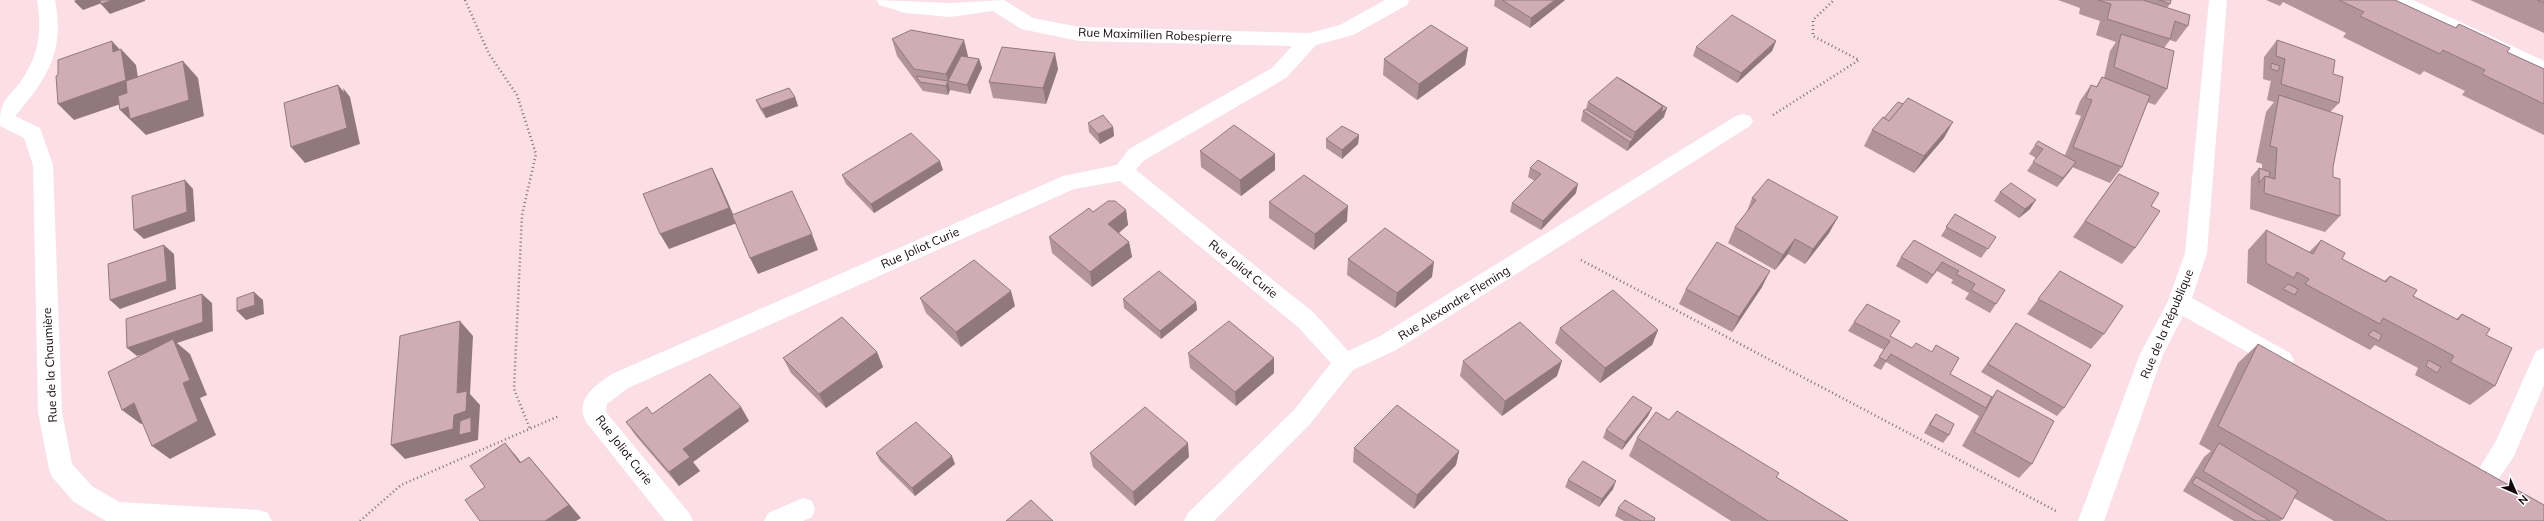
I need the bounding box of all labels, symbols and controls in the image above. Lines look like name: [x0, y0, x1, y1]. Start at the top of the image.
street label: Rue Maximilien Robespierre: [1078, 24, 1232, 45]
street label: Rue Joliot Curie: [878, 224, 961, 272]
street label: Rue Joliot Curie: [1206, 236, 1281, 301]
street label: Rue Alexandre Fleming: [1395, 262, 1512, 343]
street label: Rue de la République: [2137, 267, 2196, 381]
street label: Rue de la Chaumière: [39, 307, 60, 423]
street label: Rue Joliot Curie: [593, 412, 656, 488]
north arrow: [2496, 473, 2536, 513]
text: N: [2515, 492, 2531, 508]

